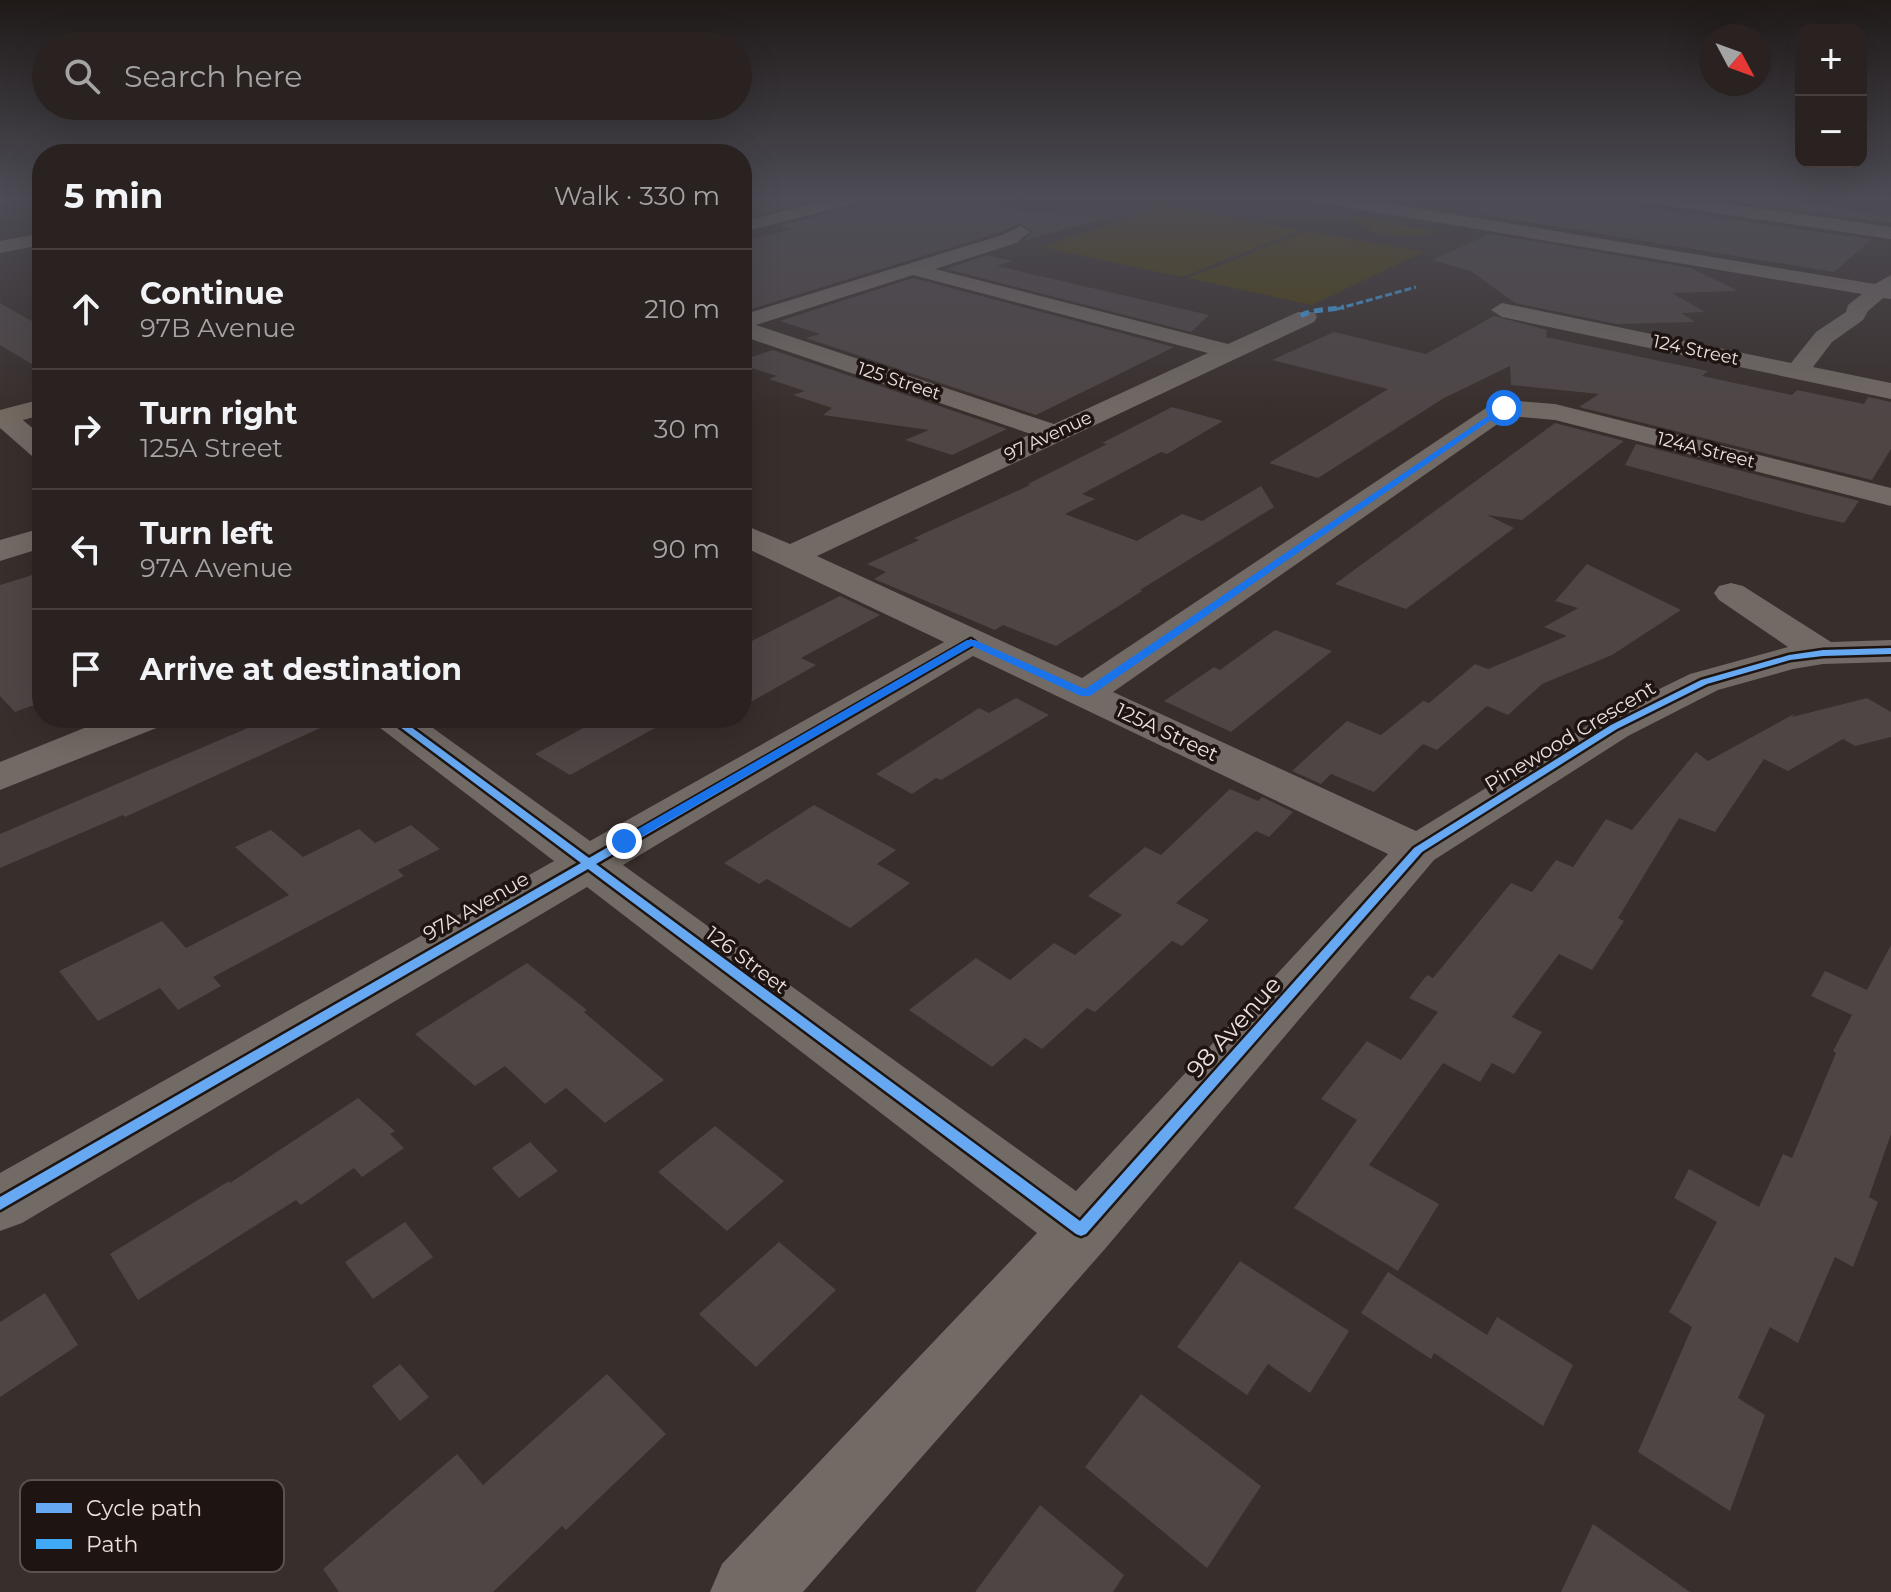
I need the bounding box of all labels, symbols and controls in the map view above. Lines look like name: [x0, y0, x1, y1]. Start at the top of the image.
north arrow: [1699, 24, 1771, 96]
map controls: [1795, 24, 1867, 168]
button: +: [1795, 24, 1867, 96]
search box: [32, 32, 752, 120]
icon: search: [60, 54, 104, 98]
text: Search here: [124, 58, 302, 95]
button: −: [1795, 96, 1867, 168]
text: 5 min: [64, 175, 163, 217]
text: Walk · 330 m: [554, 180, 720, 212]
text: Continue: [140, 275, 284, 312]
icon: ahead: [64, 287, 108, 331]
text: 210 m: [644, 293, 720, 325]
text: 97B Avenue: [140, 312, 295, 344]
street label: 124 Street: [1651, 330, 1741, 370]
street label: 125 Street: [855, 357, 943, 405]
route start: [1486, 390, 1522, 426]
text: Turn right: [140, 395, 297, 432]
street label: 97 Avenue: [1001, 406, 1095, 466]
icon: right: [64, 407, 108, 451]
text: 30 m: [654, 413, 720, 445]
street label: 124A Street: [1655, 427, 1757, 473]
text: 125A Street: [140, 432, 283, 464]
text: Turn left: [140, 515, 273, 552]
icon: left: [64, 527, 108, 571]
text: 90 m: [653, 533, 720, 565]
text: 97A Avenue: [140, 552, 293, 584]
icon: arrive: [64, 647, 108, 691]
text: Arrive at destination: [140, 651, 462, 688]
street label: Pinewood Crescent: [1480, 676, 1660, 796]
street label: 125A Street: [1112, 698, 1222, 766]
route end: [606, 823, 642, 859]
street label: 97A Avenue: [419, 866, 533, 946]
street label: 126 Street: [701, 921, 793, 999]
street label: 98 Avenue: [1180, 970, 1287, 1083]
legend: [20, 1480, 284, 1572]
text: Cycle path: [86, 1495, 202, 1522]
text: Path: [86, 1531, 138, 1558]

